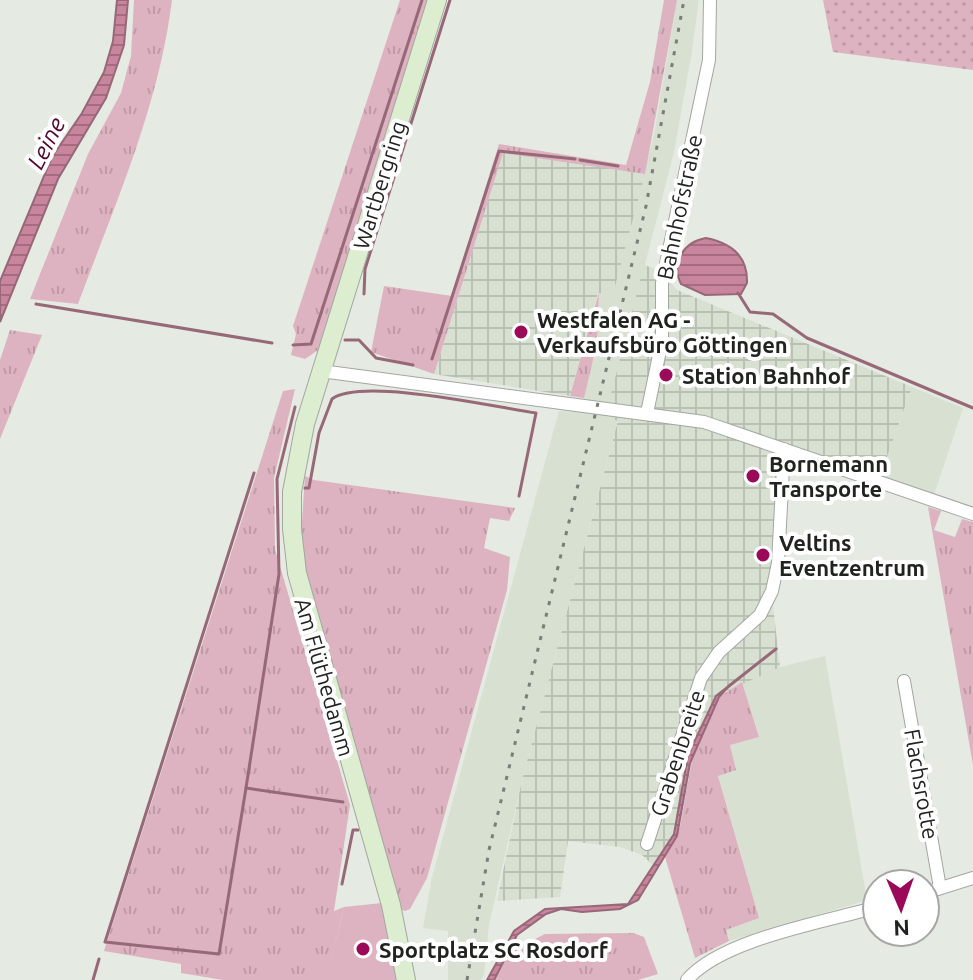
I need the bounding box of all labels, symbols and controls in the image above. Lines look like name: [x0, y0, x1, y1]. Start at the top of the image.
water label: Leine: [22, 113, 70, 173]
street label: Wartbergring: [348, 118, 410, 252]
street label: Bahnhofstraße: [651, 132, 707, 282]
place label: Westfalen AG - Verkaufsbüro Göttingen: [537, 307, 788, 357]
marker: Westfalen AG - Verkaufsbüro Göttingen: [512, 323, 530, 341]
place label: Station Bahnhof: [682, 363, 851, 388]
marker: Station Bahnhof: [657, 366, 675, 384]
place label: Bornemann Transporte: [769, 451, 888, 501]
marker: Bornemann Transporte: [744, 467, 762, 485]
place label: Veltins Eventzentrum: [779, 530, 925, 580]
marker: Veltins Eventzentrum: [754, 546, 772, 564]
street label: Am Flüthedamm: [290, 595, 360, 759]
street label: Grabenbreite: [645, 687, 709, 819]
street label: Flachsrotte: [900, 727, 944, 841]
north arrow: [861, 868, 941, 948]
text: N: [893, 916, 910, 941]
place label: Sportplatz SC Rosdorf: [379, 937, 609, 962]
marker: Sportplatz SC Rosdorf: [354, 940, 372, 958]

